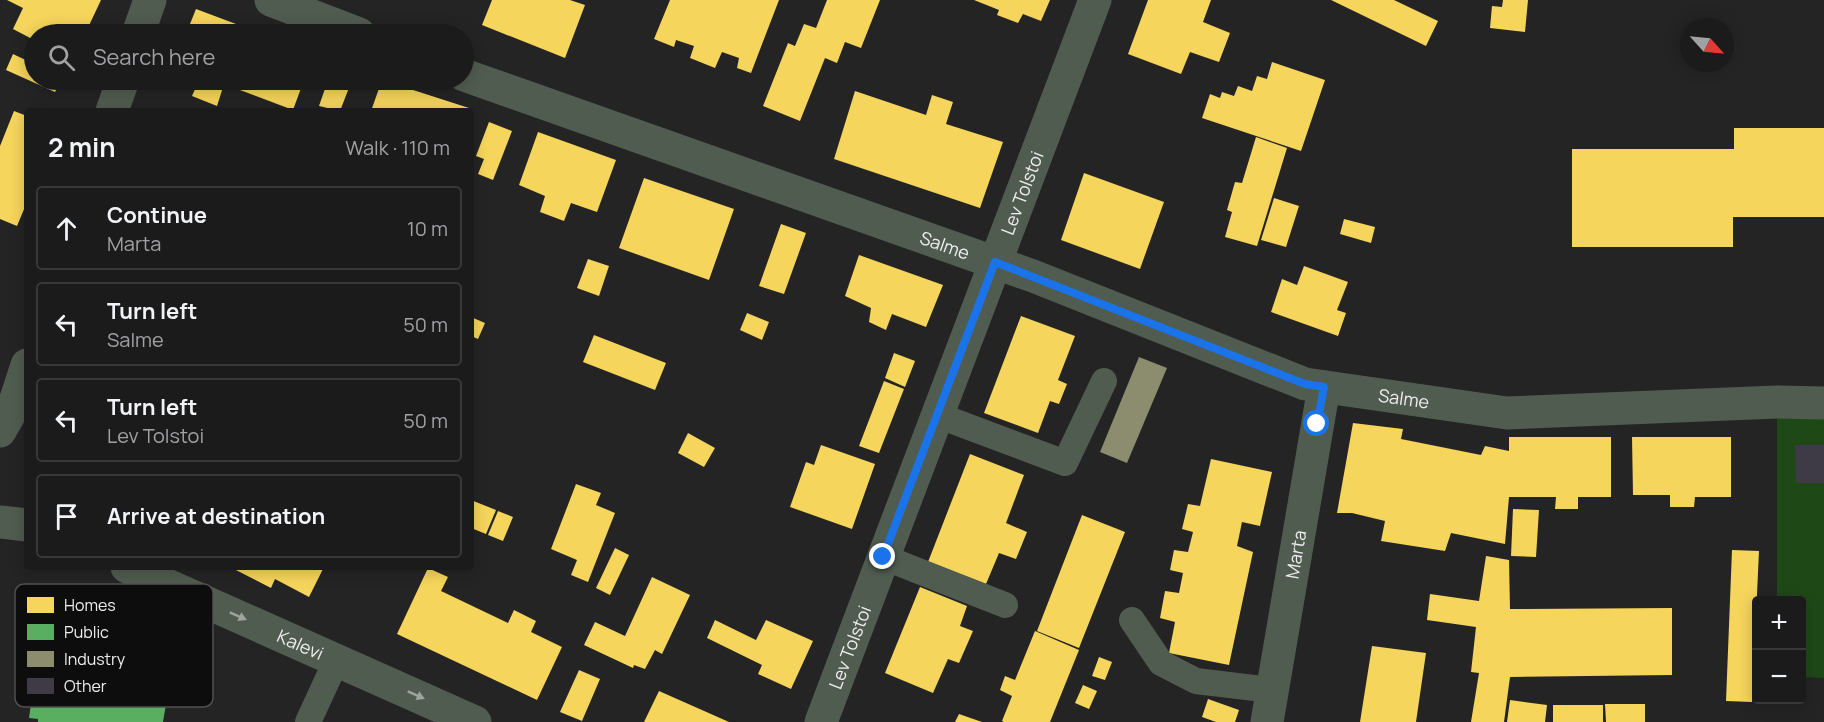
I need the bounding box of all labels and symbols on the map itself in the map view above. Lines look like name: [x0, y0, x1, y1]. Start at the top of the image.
north arrow: [1680, 18, 1734, 72]
street label: Lev Tolstoi: [995, 148, 1049, 238]
street label: Salme: [917, 225, 973, 265]
street label: Salme: [1377, 383, 1431, 414]
route start: [1303, 410, 1329, 436]
street label: Marta: [1280, 528, 1311, 581]
route end: [869, 543, 895, 569]
legend: [15, 584, 213, 707]
text: Homes: [64, 594, 116, 616]
street label: Lev Tolstoi: [823, 602, 876, 692]
one-way arrow: [230, 611, 248, 621]
text: Public: [64, 621, 109, 643]
street label: Kalevi: [274, 623, 328, 665]
text: Industry: [64, 648, 126, 670]
text: Other: [64, 675, 107, 697]
one-way arrow: [408, 691, 425, 700]

